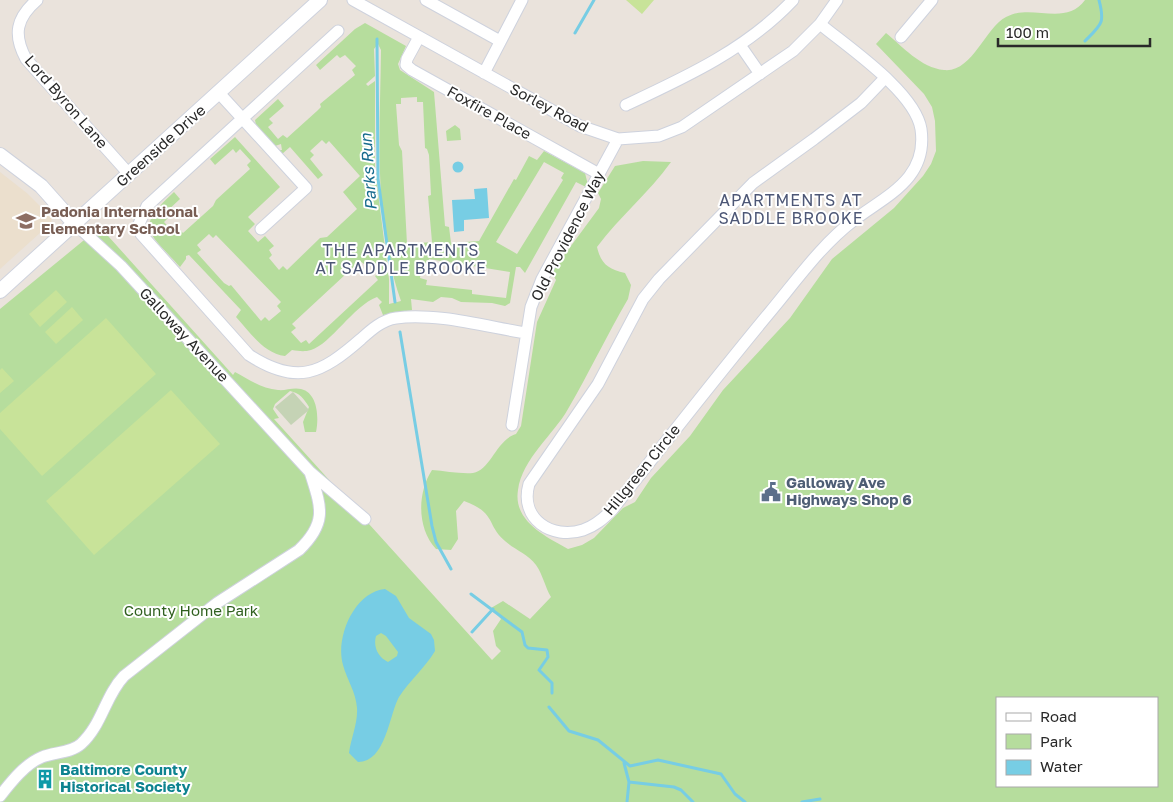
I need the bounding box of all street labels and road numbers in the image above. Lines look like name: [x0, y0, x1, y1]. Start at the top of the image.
street label: Lord Byron Lane: [22, 51, 112, 152]
street label: Sorley Road: [507, 79, 592, 135]
street label: Foxfire Place: [444, 82, 535, 143]
street label: Greenside Drive: [112, 100, 209, 190]
street label: Old Providence Way: [527, 167, 608, 304]
street label: Galloway Avenue: [136, 283, 233, 385]
street label: Hillgreen Circle: [599, 420, 684, 518]

